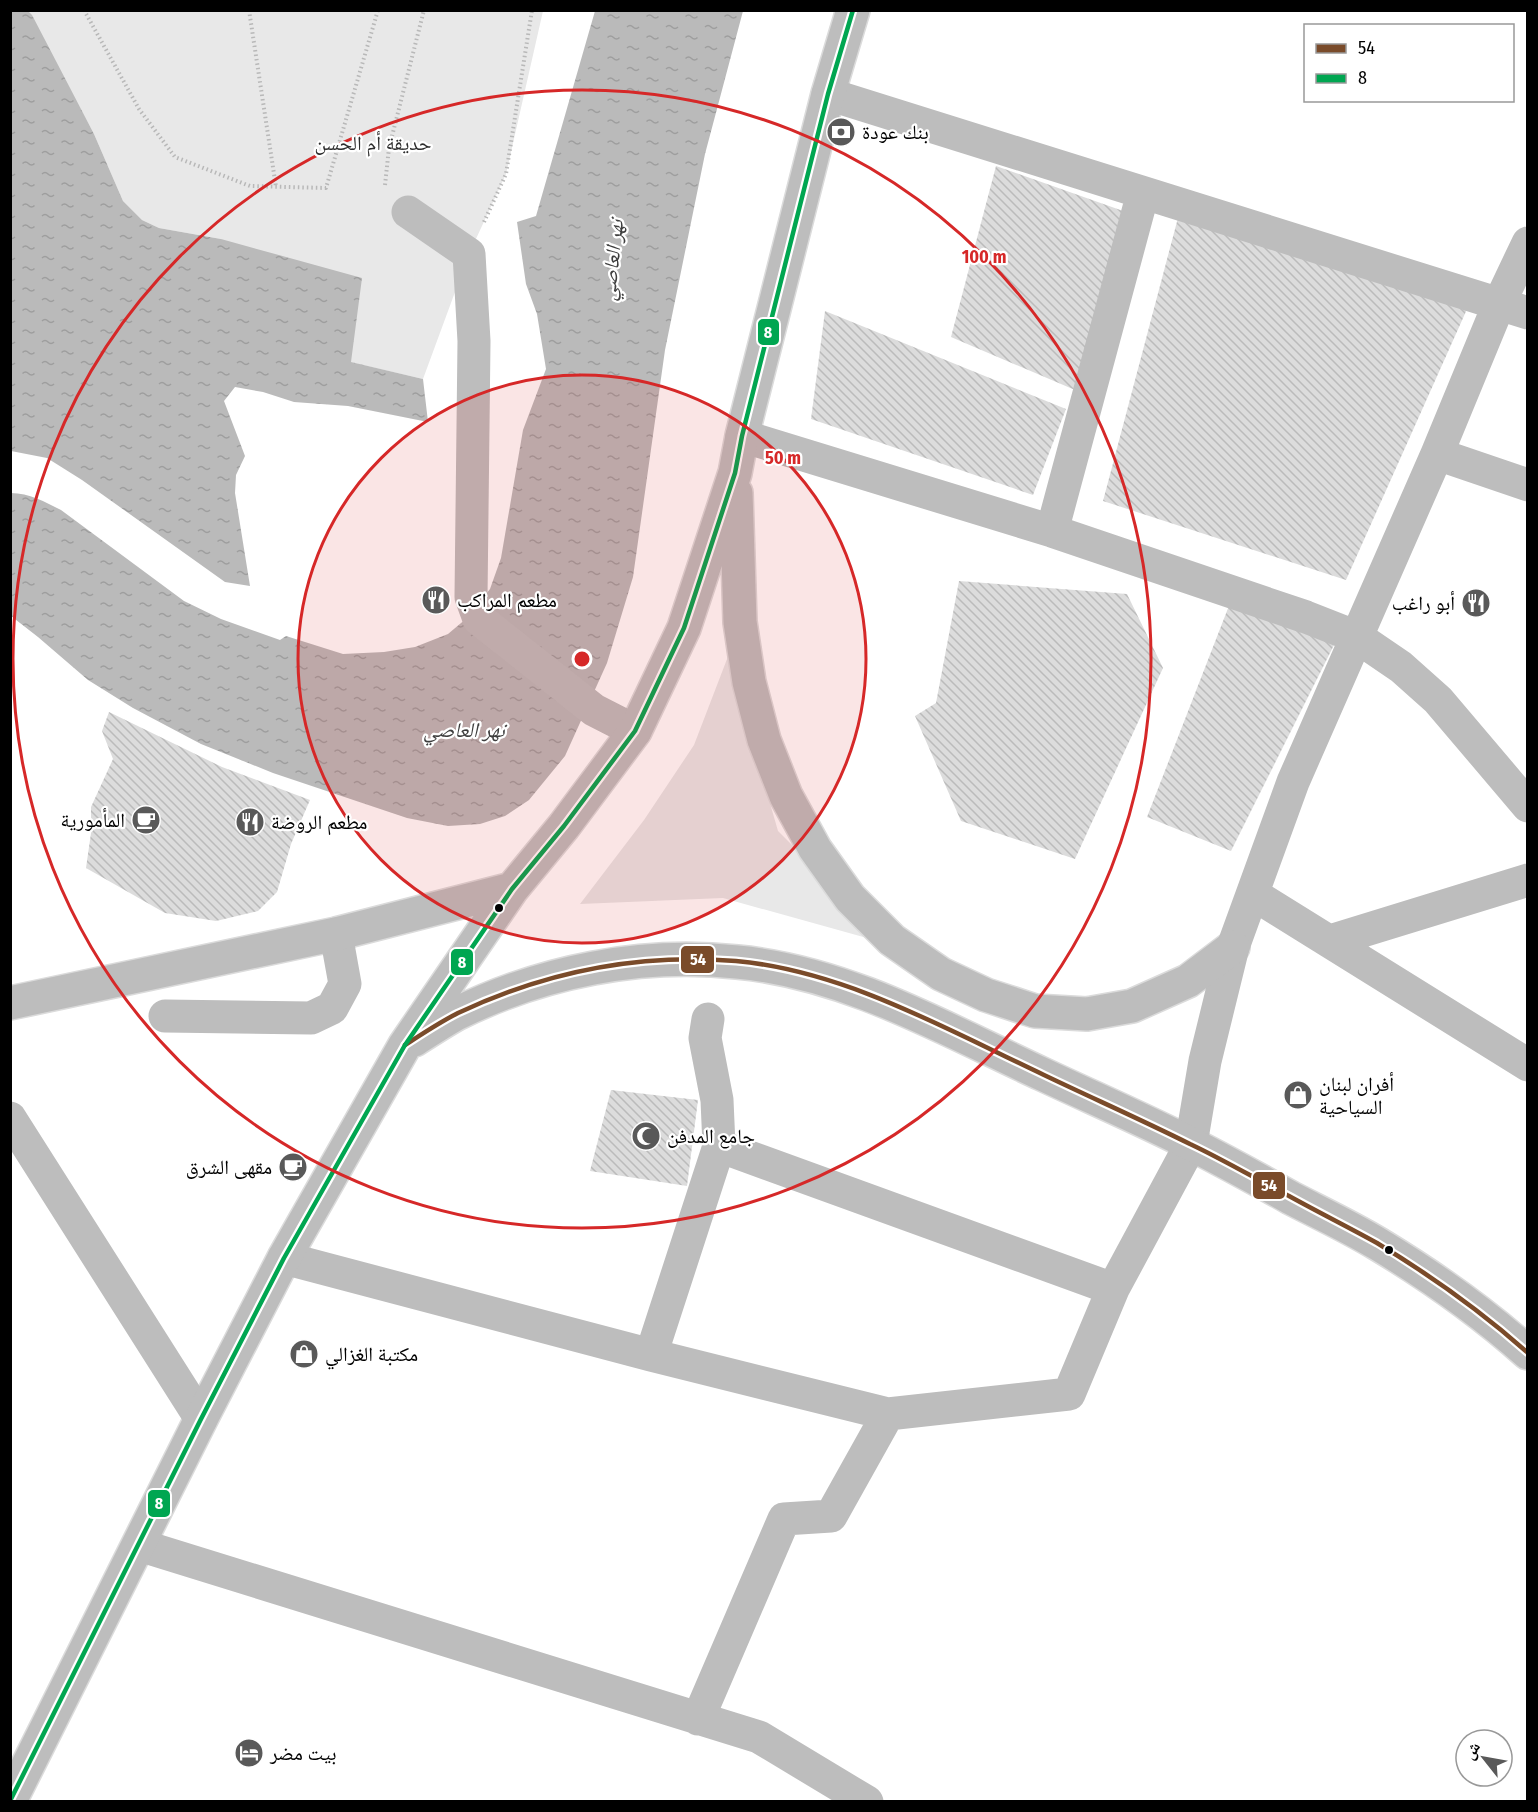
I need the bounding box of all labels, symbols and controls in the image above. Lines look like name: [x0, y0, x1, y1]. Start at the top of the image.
legend: [1304, 24, 1514, 102]
text: 54: [1358, 37, 1375, 59]
text: 8: [1358, 67, 1367, 89]
bank icon: بنك عودة: [825, 116, 857, 148]
place label: بنك عودة: [862, 120, 929, 144]
park label: حديقة أم الحسن: [314, 131, 432, 157]
water label: نهر العاصي: [595, 215, 633, 302]
text: 100 m: [962, 246, 1006, 268]
line badge: 8: [757, 318, 780, 346]
text: 8: [764, 323, 773, 342]
text: 50 m: [765, 447, 801, 469]
restaurant icon: مطعم المراكب: [420, 584, 452, 616]
restaurant icon: أبو راغب: [1460, 587, 1492, 619]
place label: مطعم المراكب: [457, 588, 557, 614]
place label: أبو راغب: [1392, 591, 1455, 615]
centre of rings: [572, 649, 592, 669]
water label: نهر العاصي: [423, 717, 508, 746]
cafe icon: المأمورية: [130, 804, 162, 836]
restaurant icon: مطعم الروضة: [234, 806, 266, 838]
place label: المأمورية: [61, 808, 125, 832]
place label: مطعم الروضة: [271, 810, 367, 836]
unlabelled marker: [493, 902, 505, 914]
line badge: 54: [680, 945, 715, 974]
line badge: 8: [450, 948, 474, 976]
text: 54: [690, 950, 706, 969]
text: 8: [458, 953, 467, 972]
place label: أفران لبنان السياحية: [1319, 1072, 1394, 1119]
shop icon: أفران لبنان السياحية: [1282, 1079, 1314, 1111]
mosque icon: جامع المدفن: [630, 1120, 662, 1152]
place label: جامع المدفن: [667, 1124, 755, 1149]
cafe icon: مقهى الشرق: [277, 1151, 309, 1183]
place label: مقهى الشرق: [186, 1155, 272, 1179]
line badge: 54: [1252, 1171, 1286, 1200]
text: 54: [1261, 1176, 1277, 1195]
unlabelled marker: [1383, 1244, 1395, 1256]
shop icon: مكتبة الغزالي: [288, 1338, 320, 1370]
place label: مكتبة الغزالي: [325, 1342, 418, 1370]
line badge: 8: [147, 1489, 171, 1518]
text: 8: [155, 1494, 164, 1513]
north arrow: [1454, 1728, 1514, 1788]
hotel icon: بيت مضر: [233, 1737, 265, 1769]
text: ش: [1459, 1738, 1484, 1763]
place label: بيت مضر: [269, 1741, 337, 1765]

